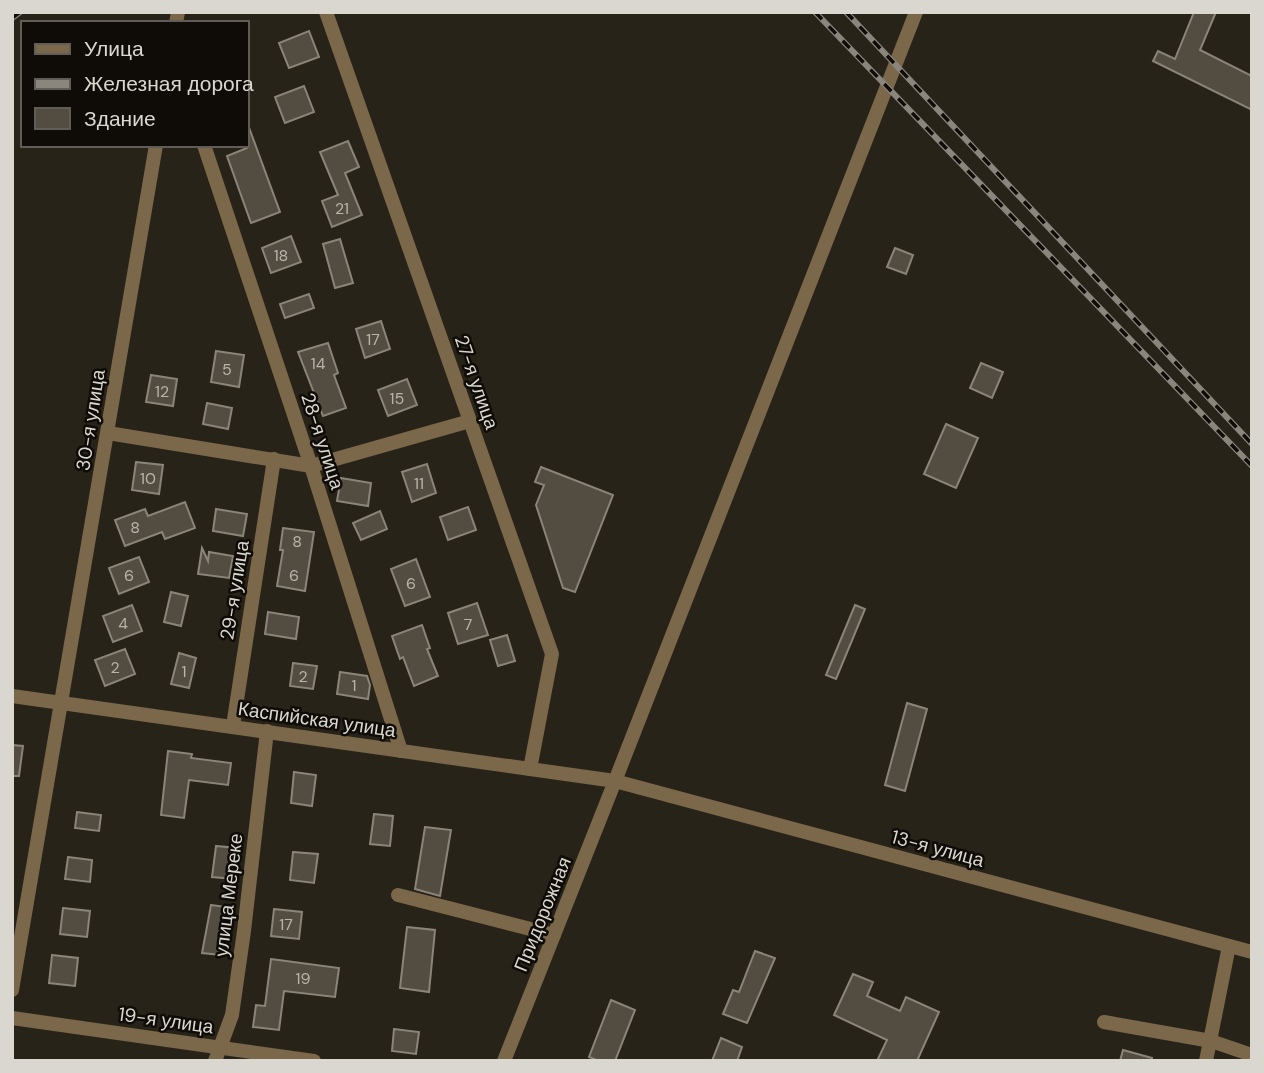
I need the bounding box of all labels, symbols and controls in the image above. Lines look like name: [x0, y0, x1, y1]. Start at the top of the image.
legend: [21, 21, 248, 147]
text: Улица: [84, 35, 144, 63]
text: Железная дорога: [84, 70, 254, 98]
text: Здание: [84, 105, 156, 133]
house number: 21: [335, 198, 349, 219]
house number: 18: [274, 245, 288, 266]
house number: 17: [366, 329, 380, 350]
street label: 27-я улица: [449, 332, 504, 433]
house number: 14: [311, 353, 326, 374]
house number: 5: [222, 359, 232, 380]
street label: 30-я улица: [70, 367, 111, 472]
house number: 12: [155, 381, 169, 402]
house number: 15: [390, 388, 404, 409]
street label: 28-я улица: [295, 390, 350, 493]
house number: 10: [140, 468, 156, 489]
house number: 11: [414, 473, 424, 494]
house number: 8: [130, 517, 140, 538]
house number: 8: [292, 531, 302, 552]
street label: 29-я улица: [214, 538, 255, 642]
house number: 6: [124, 565, 134, 586]
house number: 6: [289, 565, 299, 586]
house number: 6: [406, 573, 416, 594]
house number: 4: [118, 613, 128, 634]
house number: 7: [464, 614, 472, 635]
house number: 2: [110, 657, 120, 678]
house number: 1: [182, 661, 187, 682]
house number: 2: [298, 666, 308, 687]
house number: 1: [352, 675, 357, 696]
street label: Каспийская улица: [236, 696, 398, 743]
street label: 13-я улица: [889, 824, 987, 873]
street label: улица Мереке: [209, 832, 248, 958]
street label: Придорожная: [508, 853, 577, 975]
house number: 17: [279, 914, 293, 935]
house number: 19: [295, 968, 311, 989]
street label: 19-я улица: [117, 1001, 215, 1040]

